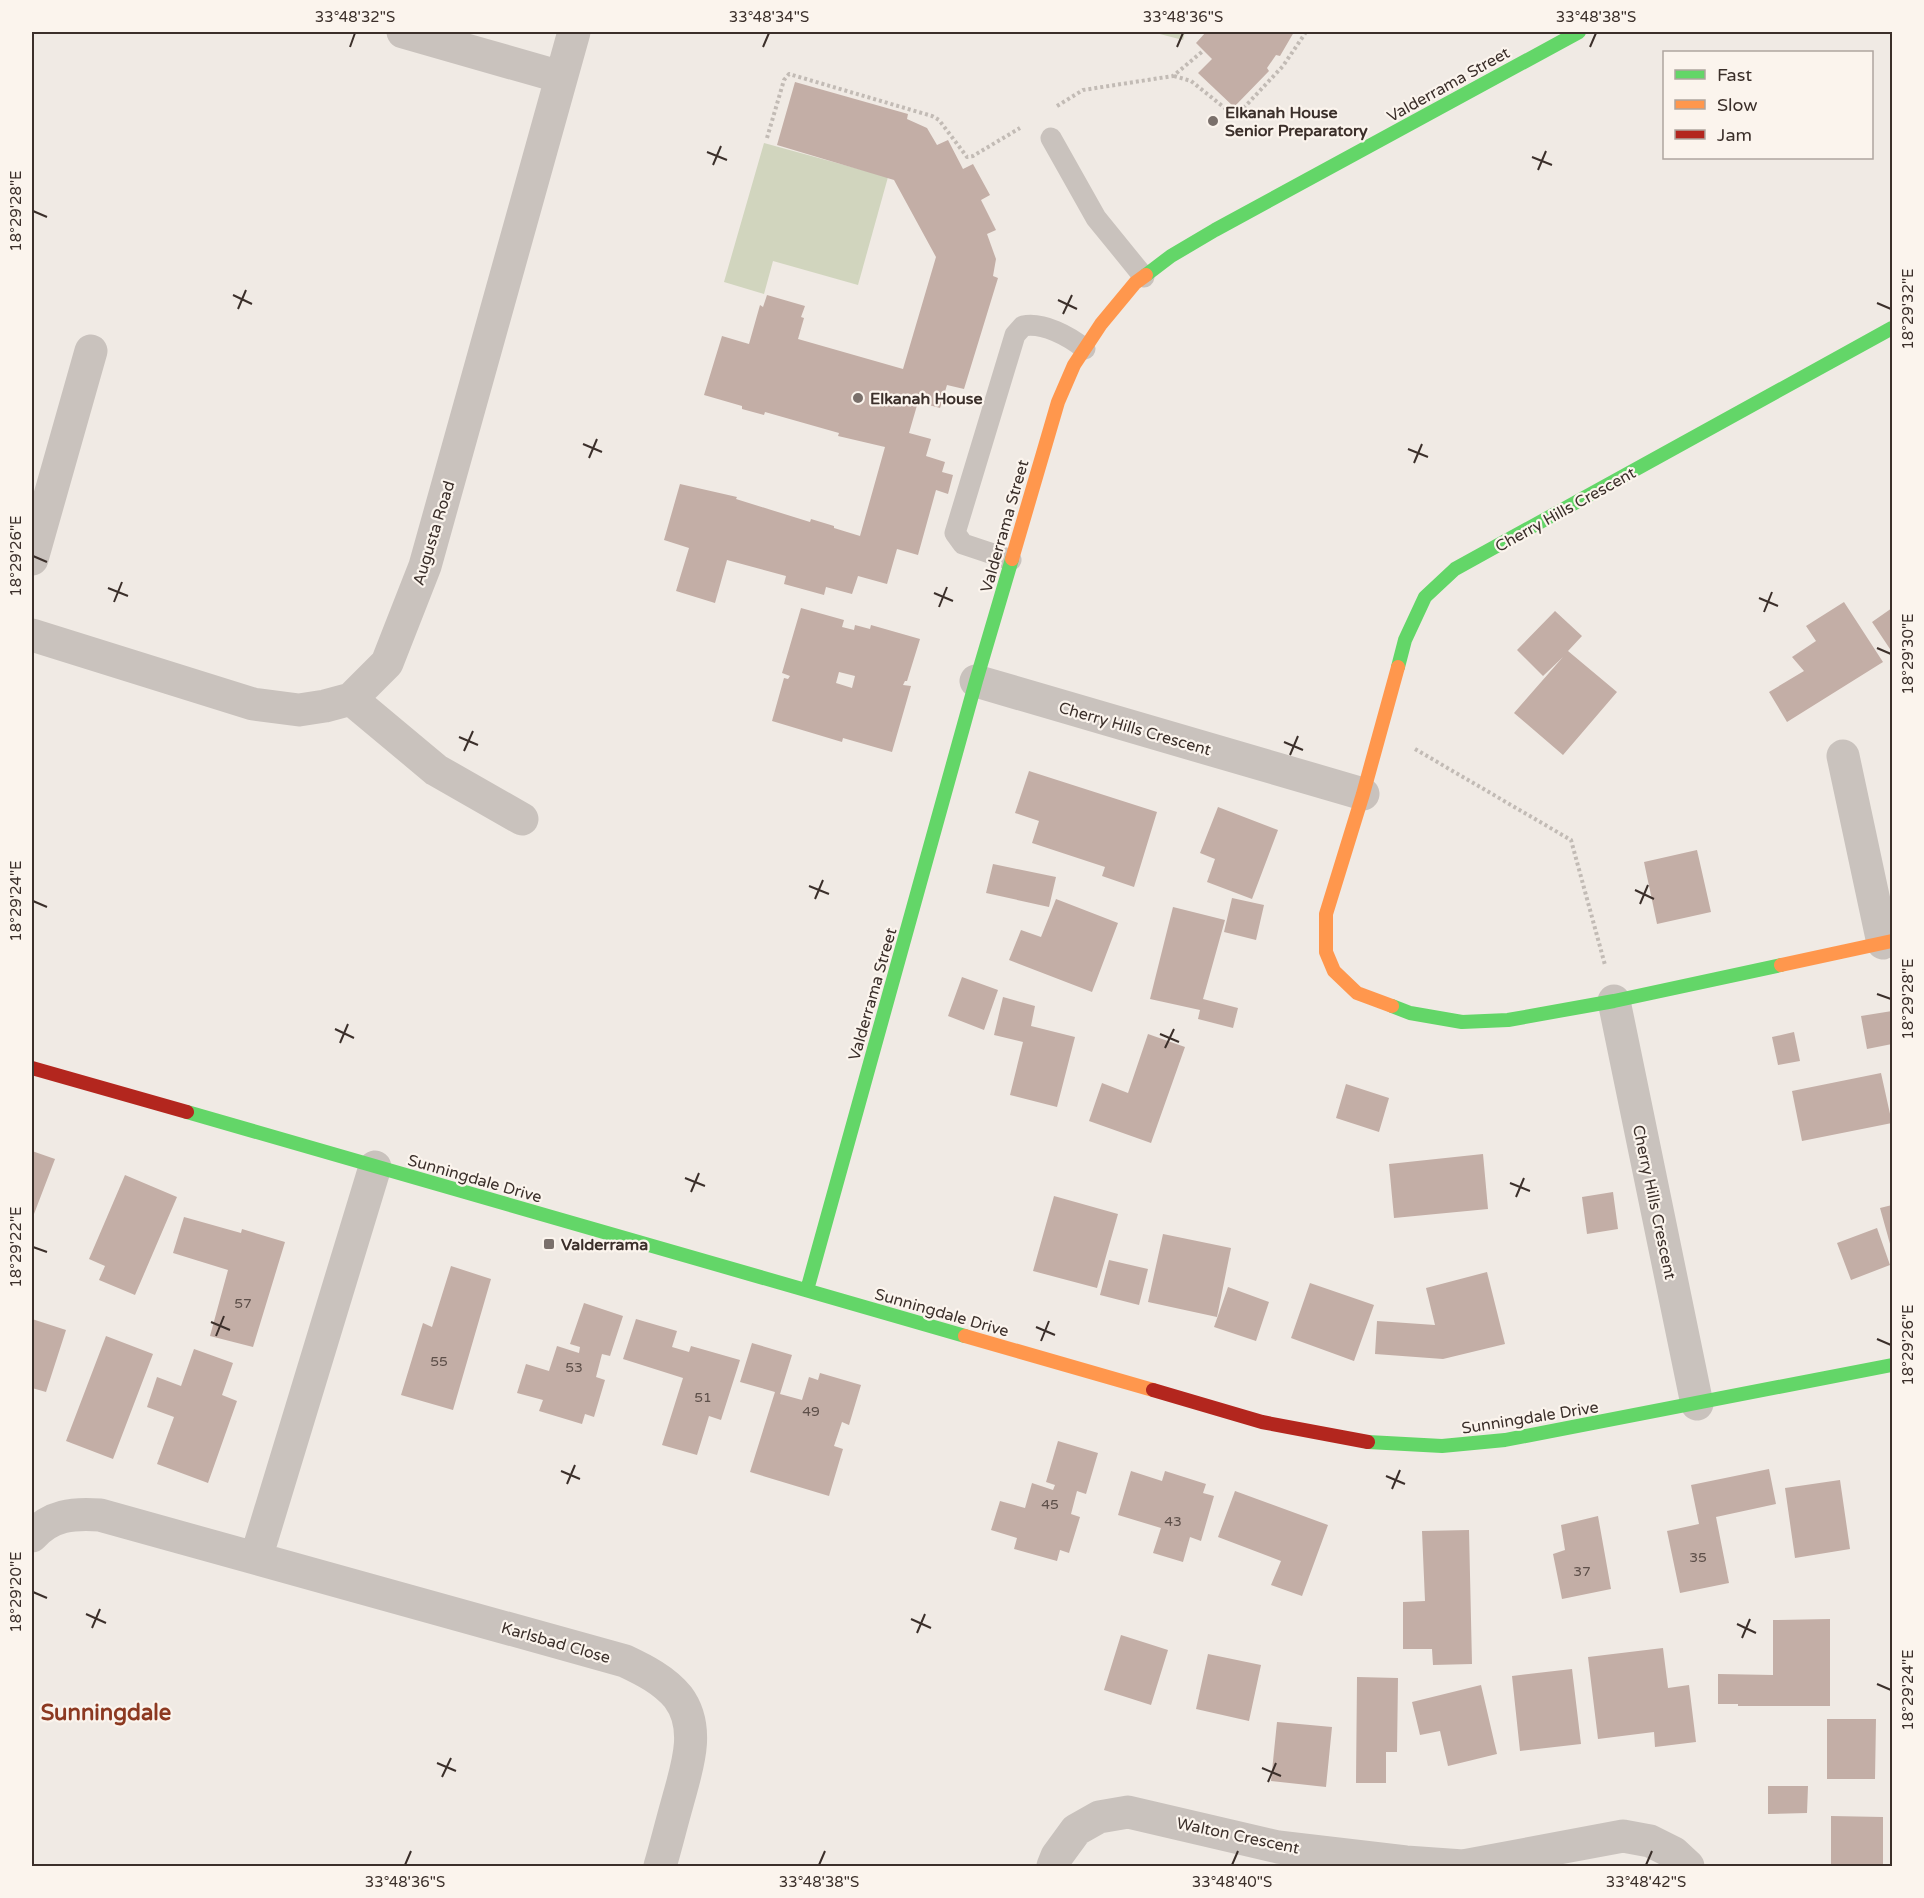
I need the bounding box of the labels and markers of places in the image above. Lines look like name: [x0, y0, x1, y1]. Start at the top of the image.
place label: Elkanah House Senior Preparatory: [1225, 103, 1368, 141]
marker: Elkanah House Senior Preparatory: [1206, 114, 1220, 128]
place label: Elkanah House: [870, 389, 982, 409]
marker: Elkanah House: [851, 391, 865, 405]
place label: Valderrama: [561, 1235, 648, 1255]
marker: Valderrama: [542, 1237, 556, 1251]

